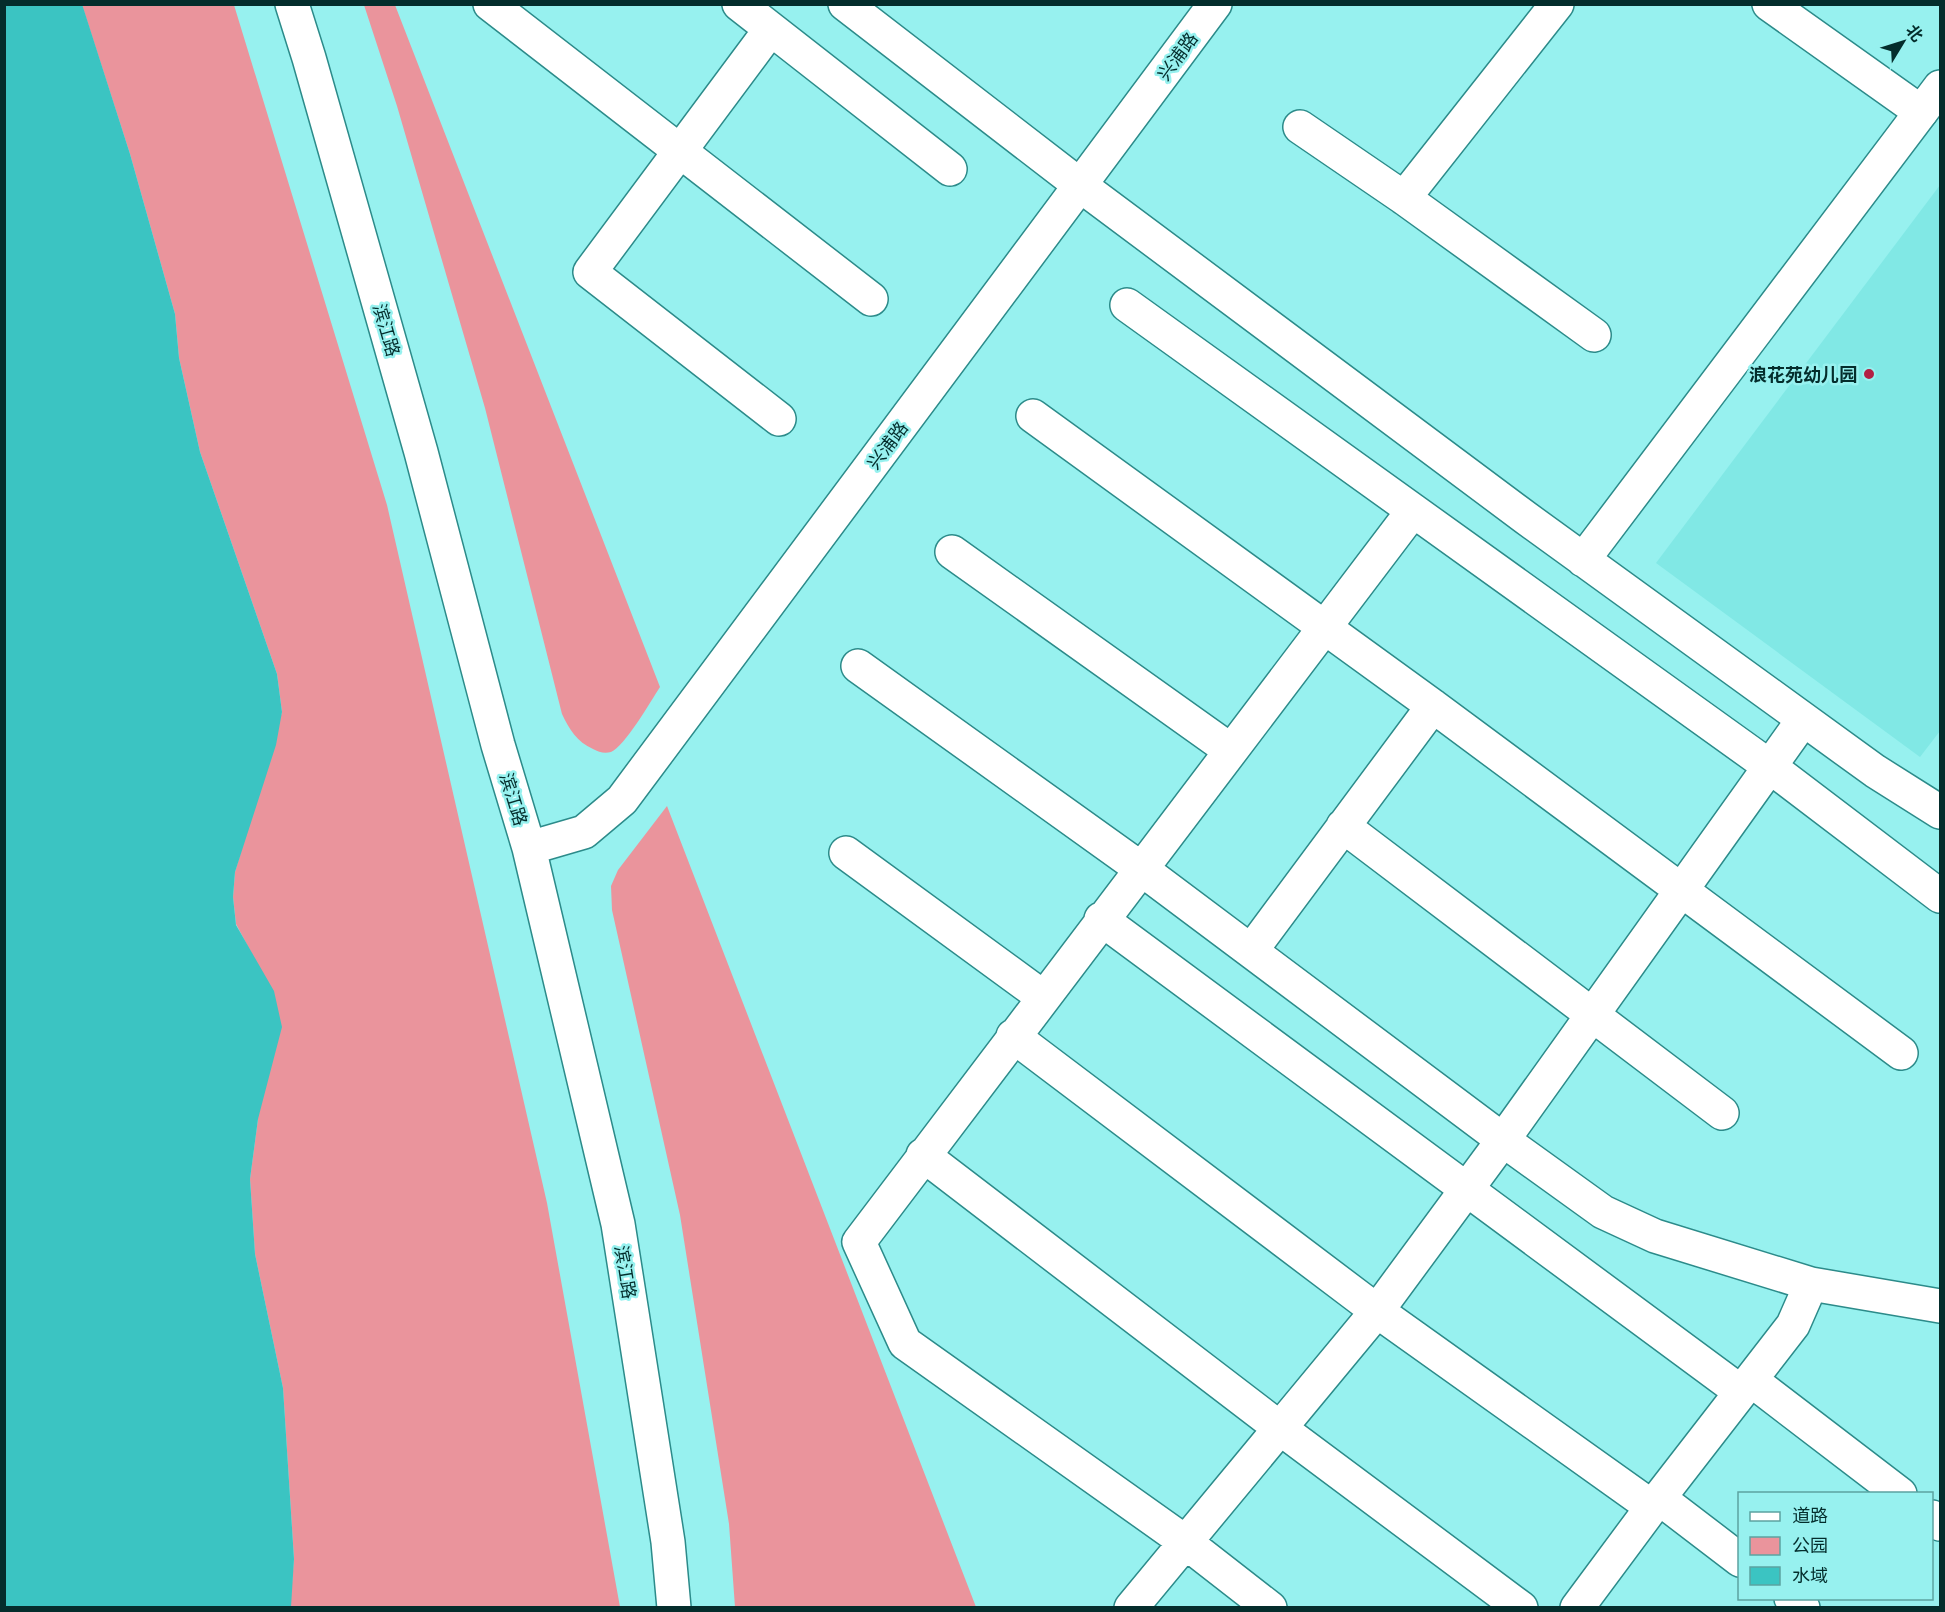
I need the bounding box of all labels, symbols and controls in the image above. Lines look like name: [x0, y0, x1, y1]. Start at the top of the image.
north arrow: [1873, 12, 1933, 72]
text: 北: [1902, 20, 1928, 45]
street label: 兴浦路: [1152, 28, 1202, 84]
street label: 滨江路: [369, 301, 405, 359]
place label: 浪花苑幼儿园: [1749, 363, 1857, 385]
marker: 浪花苑幼儿园: [1862, 367, 1876, 381]
street label: 兴浦路: [862, 417, 912, 473]
street label: 滨江路: [496, 770, 532, 828]
street label: 滨江路: [611, 1244, 641, 1300]
legend: [1738, 1492, 1933, 1600]
text: 道路: [1792, 1504, 1828, 1526]
text: 公园: [1792, 1534, 1828, 1556]
text: 水域: [1792, 1564, 1828, 1586]

